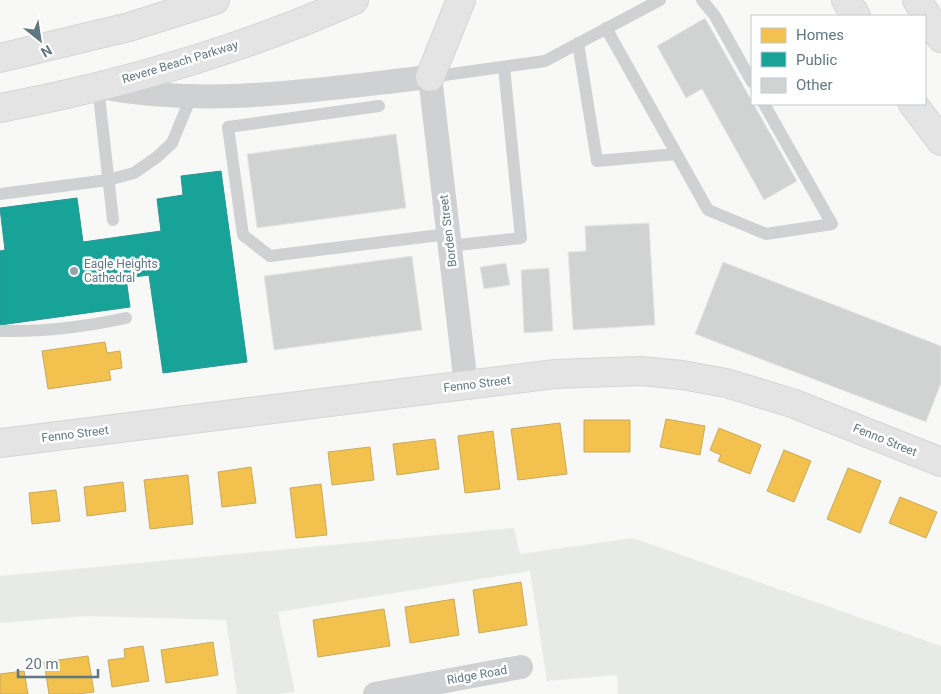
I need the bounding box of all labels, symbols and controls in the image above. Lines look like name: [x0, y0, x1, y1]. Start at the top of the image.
north arrow: [15, 15, 65, 65]
legend: [751, 15, 926, 105]
text: Homes: [796, 26, 844, 44]
street label: Revere Beach Parkway: [120, 38, 240, 86]
text: N: [38, 42, 55, 61]
text: Public: [796, 51, 837, 69]
text: Other: [796, 76, 833, 94]
street label: Borden Street: [437, 194, 459, 268]
place label: Eagle Heights Cathedral: [84, 257, 158, 285]
marker: Eagle Heights Cathedral: [68, 265, 80, 277]
street label: Fenno Street: [443, 373, 511, 395]
street label: Fenno Street: [851, 421, 919, 459]
street label: Fenno Street: [41, 423, 109, 445]
scale bar: [18, 646, 98, 678]
text: 20 m: [25, 655, 59, 673]
street label: Ridge Road: [446, 663, 508, 687]

